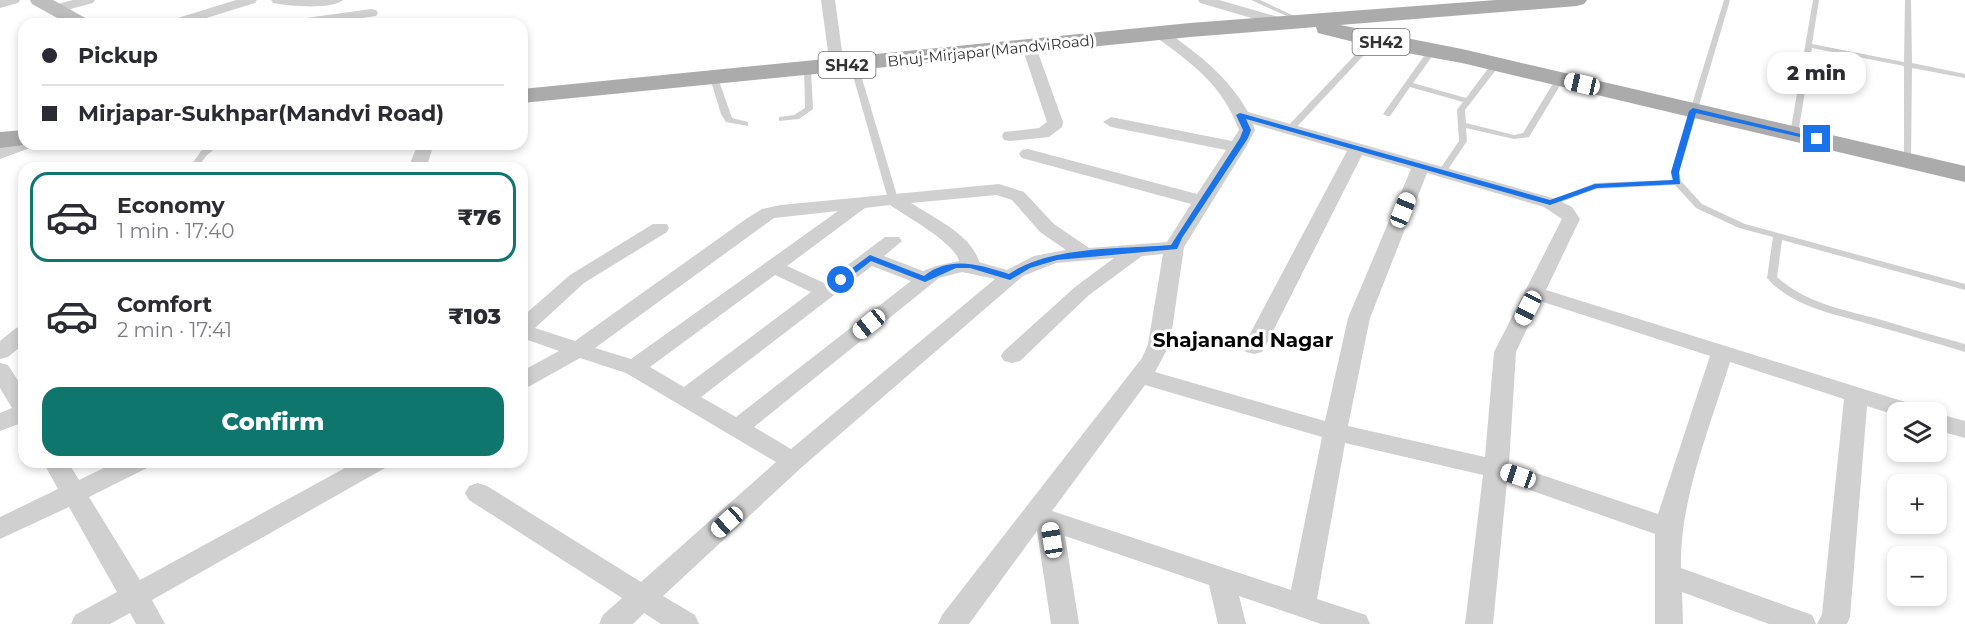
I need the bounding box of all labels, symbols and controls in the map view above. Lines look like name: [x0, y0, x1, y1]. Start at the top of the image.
road number: SH42: [1352, 29, 1410, 55]
street label: Bhuj-Mirjapar(MandviRoad): [886, 30, 1095, 71]
text: Pickup: [78, 42, 158, 69]
road number: SH42: [818, 52, 876, 78]
callout: 2 min: [1768, 52, 1866, 94]
text: 2 min: [1787, 61, 1846, 85]
car: [1562, 71, 1602, 97]
text: Mirjapar-Sukhpar(Mandvi Road): [78, 100, 444, 127]
route end: [1803, 125, 1830, 152]
icon: car: [45, 190, 99, 244]
car: [1388, 190, 1418, 230]
text: Economy: [117, 192, 225, 219]
text: ₹76: [457, 204, 501, 231]
text: 1 min · 17:40: [117, 219, 234, 243]
route start: [827, 266, 854, 293]
car: [1512, 288, 1544, 328]
icon: car: [45, 289, 99, 343]
text: Comfort: [117, 291, 212, 318]
text: ₹103: [448, 303, 501, 330]
car: [849, 306, 889, 342]
text: 2 min · 17:41: [117, 318, 232, 342]
district label: Shajanand Nagar: [1153, 328, 1334, 352]
button: Confirm: [42, 387, 504, 456]
map controls: [1887, 402, 1947, 606]
button: layers: [1887, 402, 1947, 462]
car: [1498, 462, 1538, 490]
button: +: [1887, 474, 1947, 534]
car: [708, 503, 746, 541]
car: [1040, 521, 1064, 559]
button: −: [1887, 546, 1947, 606]

